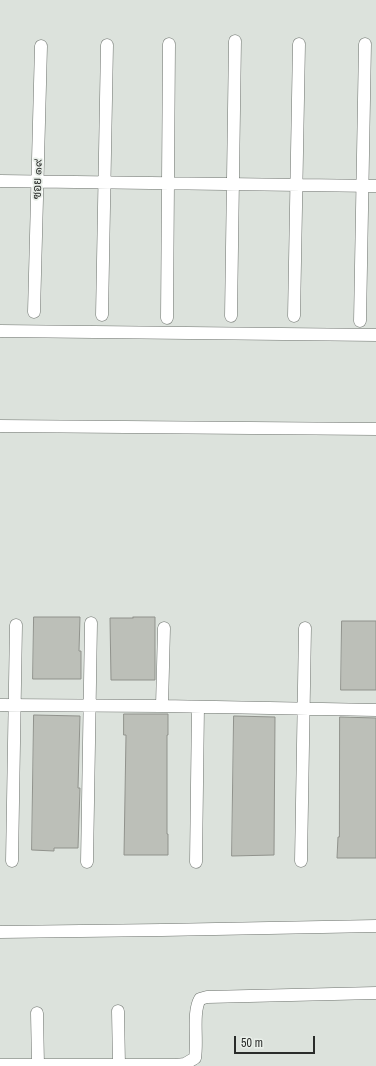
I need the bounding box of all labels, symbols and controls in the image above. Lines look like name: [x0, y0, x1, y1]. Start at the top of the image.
street label: ซอย ๑๙: [30, 159, 46, 199]
scale bar: [236, 1028, 317, 1054]
text: 50 m: [241, 1035, 263, 1051]

